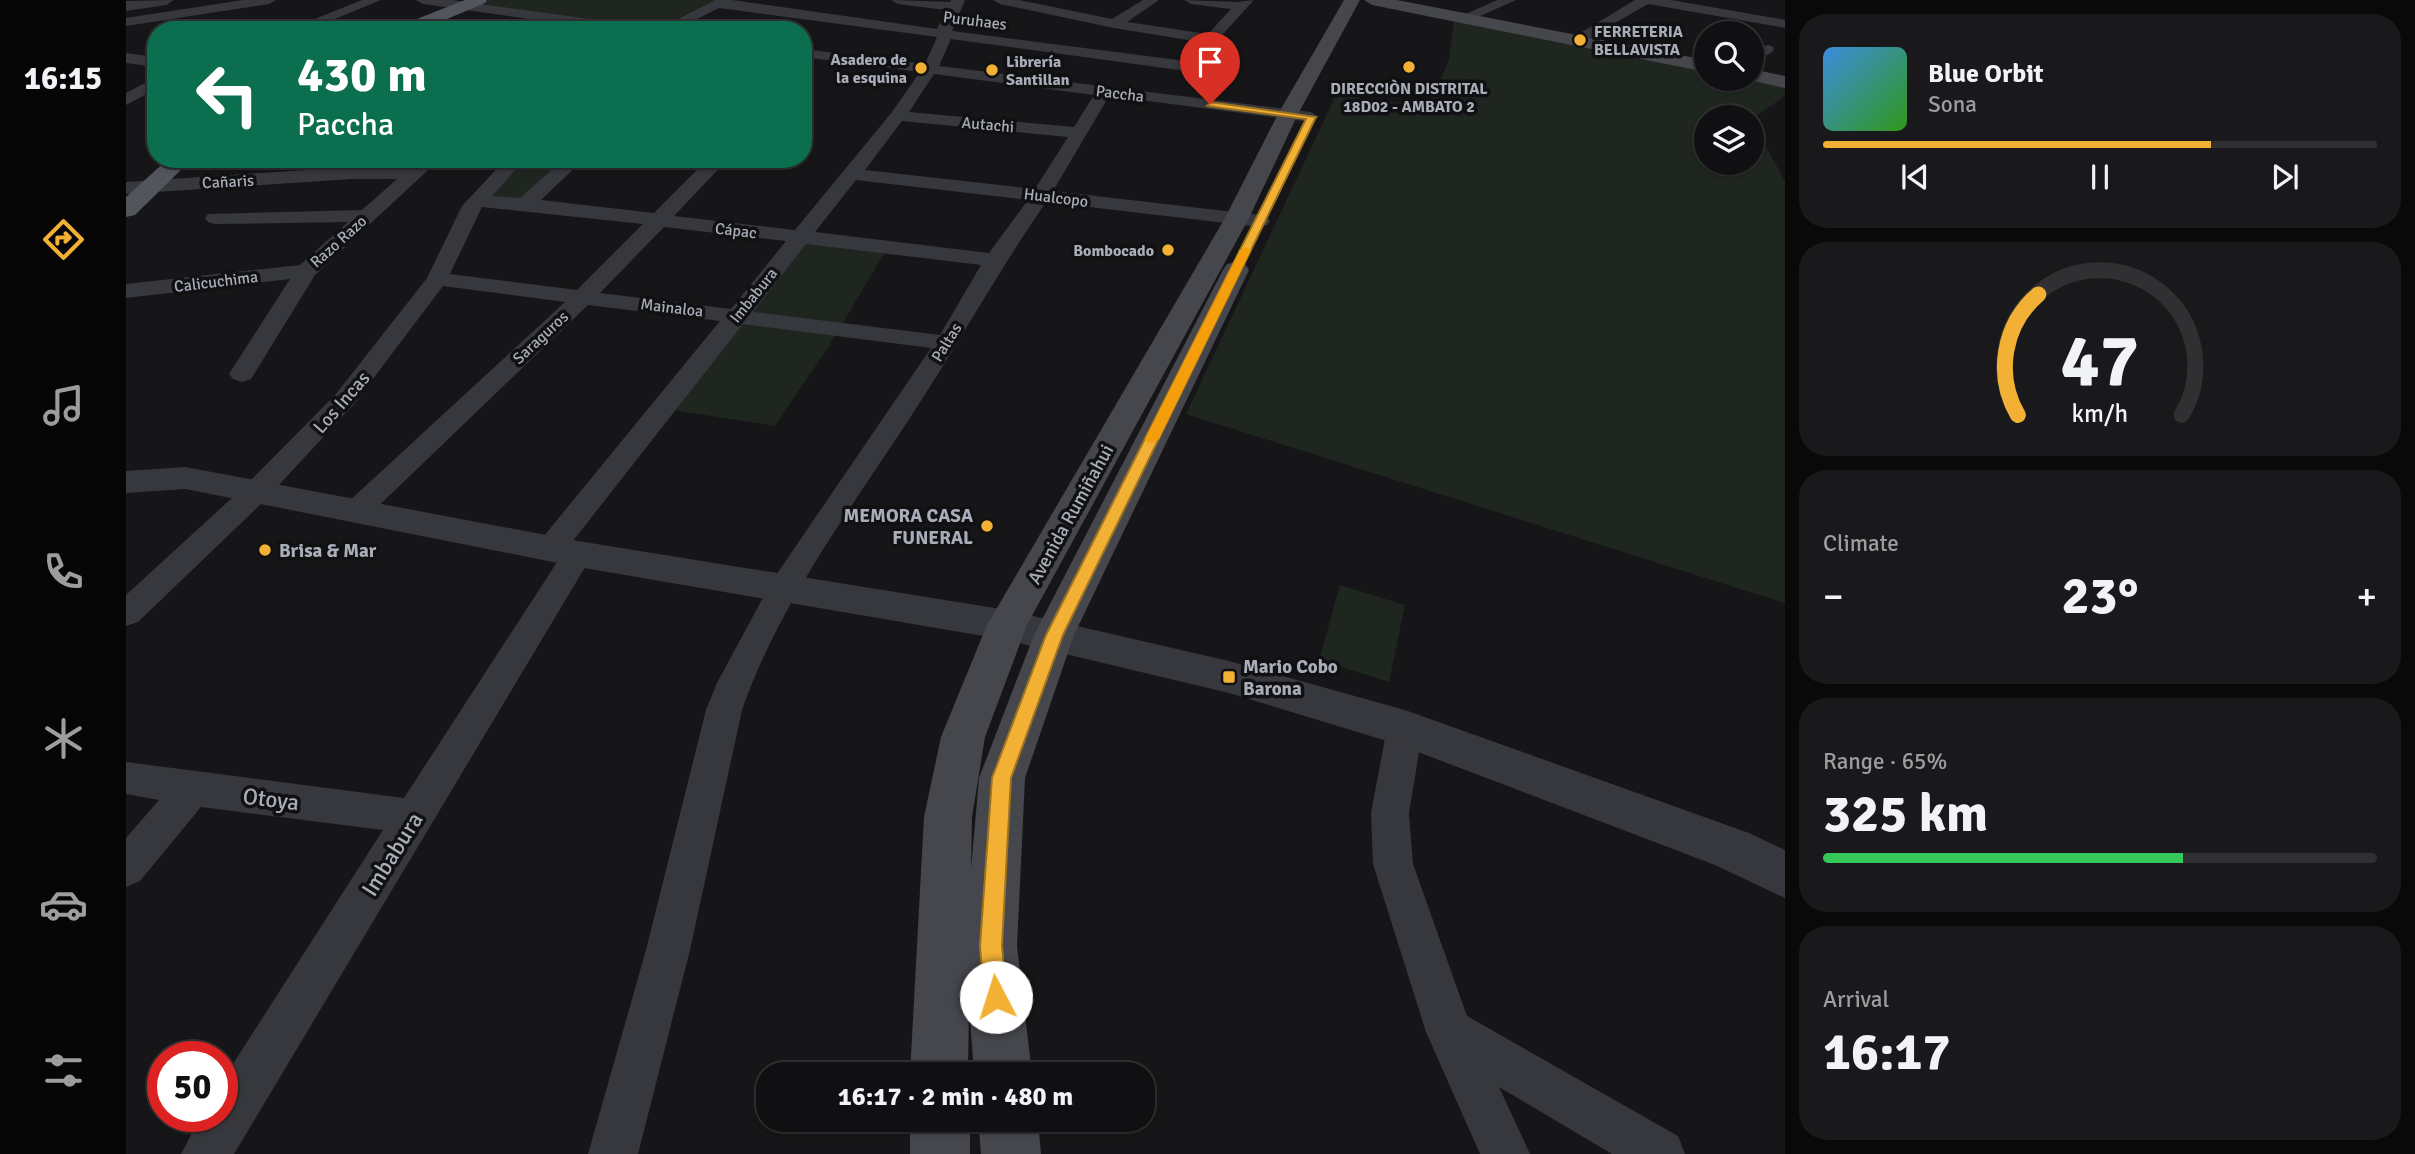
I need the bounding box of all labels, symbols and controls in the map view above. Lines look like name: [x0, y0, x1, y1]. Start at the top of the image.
street label: Puruhaes: [942, 7, 1008, 35]
map controls: [1694, 21, 1764, 175]
button: search: [1694, 21, 1764, 91]
place label: FERRETERIA BELLAVISTA: [1594, 22, 1684, 60]
pin: [1180, 32, 1240, 104]
marker: FERRETERIA BELLAVISTA: [1572, 32, 1588, 48]
icon: arrive: [1191, 43, 1229, 81]
text: 430 m: [297, 45, 427, 105]
icon: left: [182, 49, 273, 140]
place label: Asadero de la esquina: [830, 50, 907, 88]
place label: Librería Santillan: [1006, 52, 1070, 90]
text: Blue Orbit: [1928, 58, 2044, 90]
text: 16:15: [24, 59, 102, 98]
marker: DIRECCIÒN DISTRITAL 18D02 - AMBATO 2: [1401, 59, 1417, 75]
marker: Asadero de la esquina: [913, 60, 929, 76]
marker: Librería Santillan: [984, 62, 1000, 78]
place label: DIRECCIÒN DISTRITAL 18D02 - AMBATO 2: [1330, 79, 1488, 117]
street label: Paccha: [1095, 81, 1145, 107]
text: Sona: [1928, 90, 1977, 119]
text: Paccha: [297, 105, 394, 144]
button: layers: [1694, 105, 1764, 175]
street label: Autachi: [961, 113, 1015, 137]
icon: previous: [1896, 158, 1934, 196]
icon: pause: [2081, 158, 2119, 196]
icon: next: [2266, 158, 2304, 196]
street label: Cañaris: [202, 171, 255, 193]
street label: Hualcopo: [1023, 184, 1089, 212]
street label: Razo Razo: [306, 211, 371, 272]
icon: directions: [39, 215, 88, 264]
street label: Cápac: [714, 219, 758, 243]
place label: Bombocado: [1073, 241, 1154, 261]
marker: Bombocado: [1160, 242, 1176, 258]
street label: Imbabura: [726, 264, 782, 327]
street label: Calicuchima: [173, 267, 259, 297]
street label: Mainaloa: [639, 294, 704, 322]
street label: Saraguros: [509, 307, 573, 369]
text: 47: [2061, 317, 2139, 406]
street label: Paltas: [927, 319, 966, 366]
street label: Los Incas: [308, 367, 375, 439]
icon: music: [39, 381, 88, 430]
text: km/h: [2072, 398, 2128, 429]
street label: Avenida Rumiñahui: [1023, 440, 1119, 589]
place label: MEMORA CASA FUNERAL: [843, 504, 973, 550]
marker: MEMORA CASA FUNERAL: [979, 518, 995, 534]
text: Climate: [1823, 529, 1899, 558]
place label: Brisa & Mar: [279, 539, 377, 563]
marker: Brisa & Mar: [257, 542, 273, 558]
icon: phone: [39, 547, 88, 596]
text: 23°: [2062, 564, 2138, 628]
text: −: [1823, 573, 1844, 620]
text: +: [2356, 573, 2377, 620]
place label: Mario Cobo Barona: [1243, 655, 1338, 701]
marker: Mario Cobo Barona: [1221, 669, 1237, 685]
icon: climate: [39, 714, 88, 763]
text: Range · 65%: [1823, 747, 1947, 776]
street label: Otoya: [241, 782, 301, 817]
text: 325 km: [1823, 782, 1988, 846]
street label: Imbabura: [355, 807, 430, 902]
icon: car: [39, 880, 88, 929]
position arrow: [959, 960, 1033, 1034]
text: Arrival: [1823, 985, 1889, 1014]
text: 16:17: [1823, 1020, 1951, 1084]
speed limit sign: 50: [147, 1041, 238, 1132]
icon: filters: [39, 1046, 88, 1095]
text: 16:17 · 2 min · 480 m: [838, 1081, 1073, 1113]

